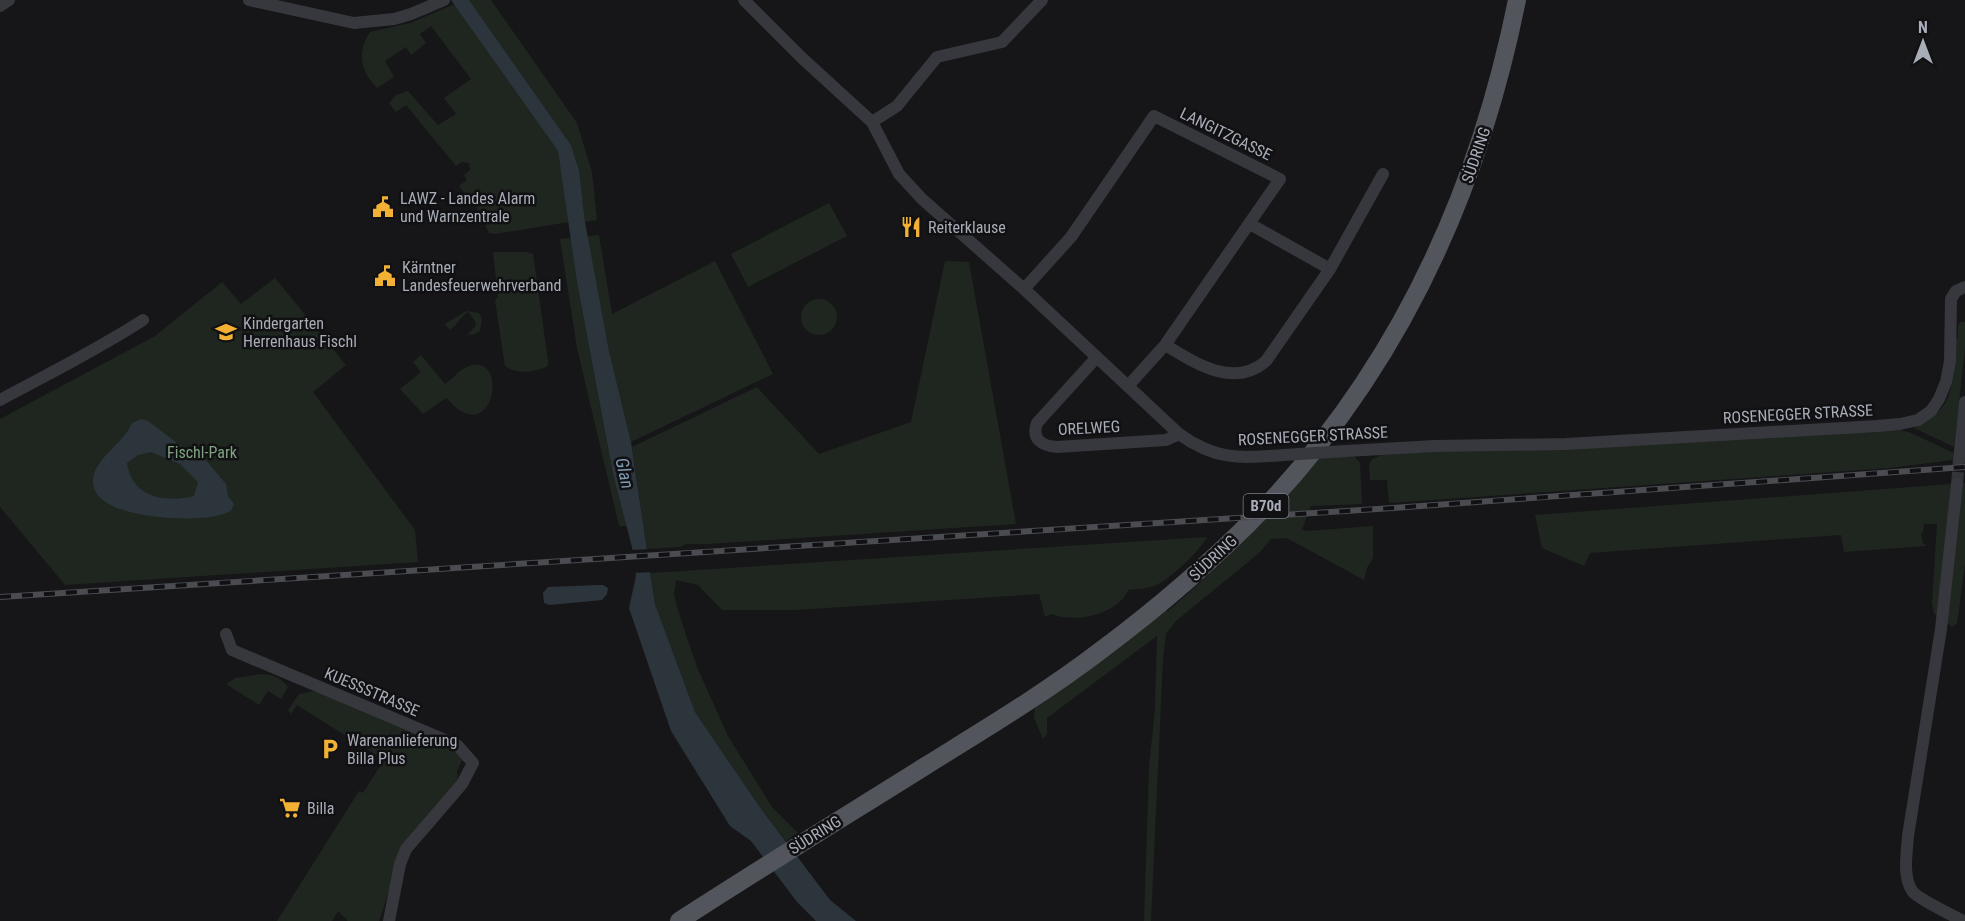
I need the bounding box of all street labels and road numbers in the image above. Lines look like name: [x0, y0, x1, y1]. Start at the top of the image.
street label: LANGITZGASSE: [1177, 104, 1275, 164]
street label: SÜDRING: [1458, 124, 1494, 186]
street label: ROSENEGGER STRASSE: [1723, 401, 1874, 427]
street label: ORELWEG: [1057, 417, 1121, 439]
street label: ROSENEGGER STRASSE: [1238, 423, 1389, 449]
road number: B70d: [1244, 494, 1288, 518]
street label: SÜDRING: [1185, 531, 1241, 585]
street label: KUESSSTRASSE: [322, 663, 422, 721]
street label: SÜDRING: [785, 812, 845, 858]

